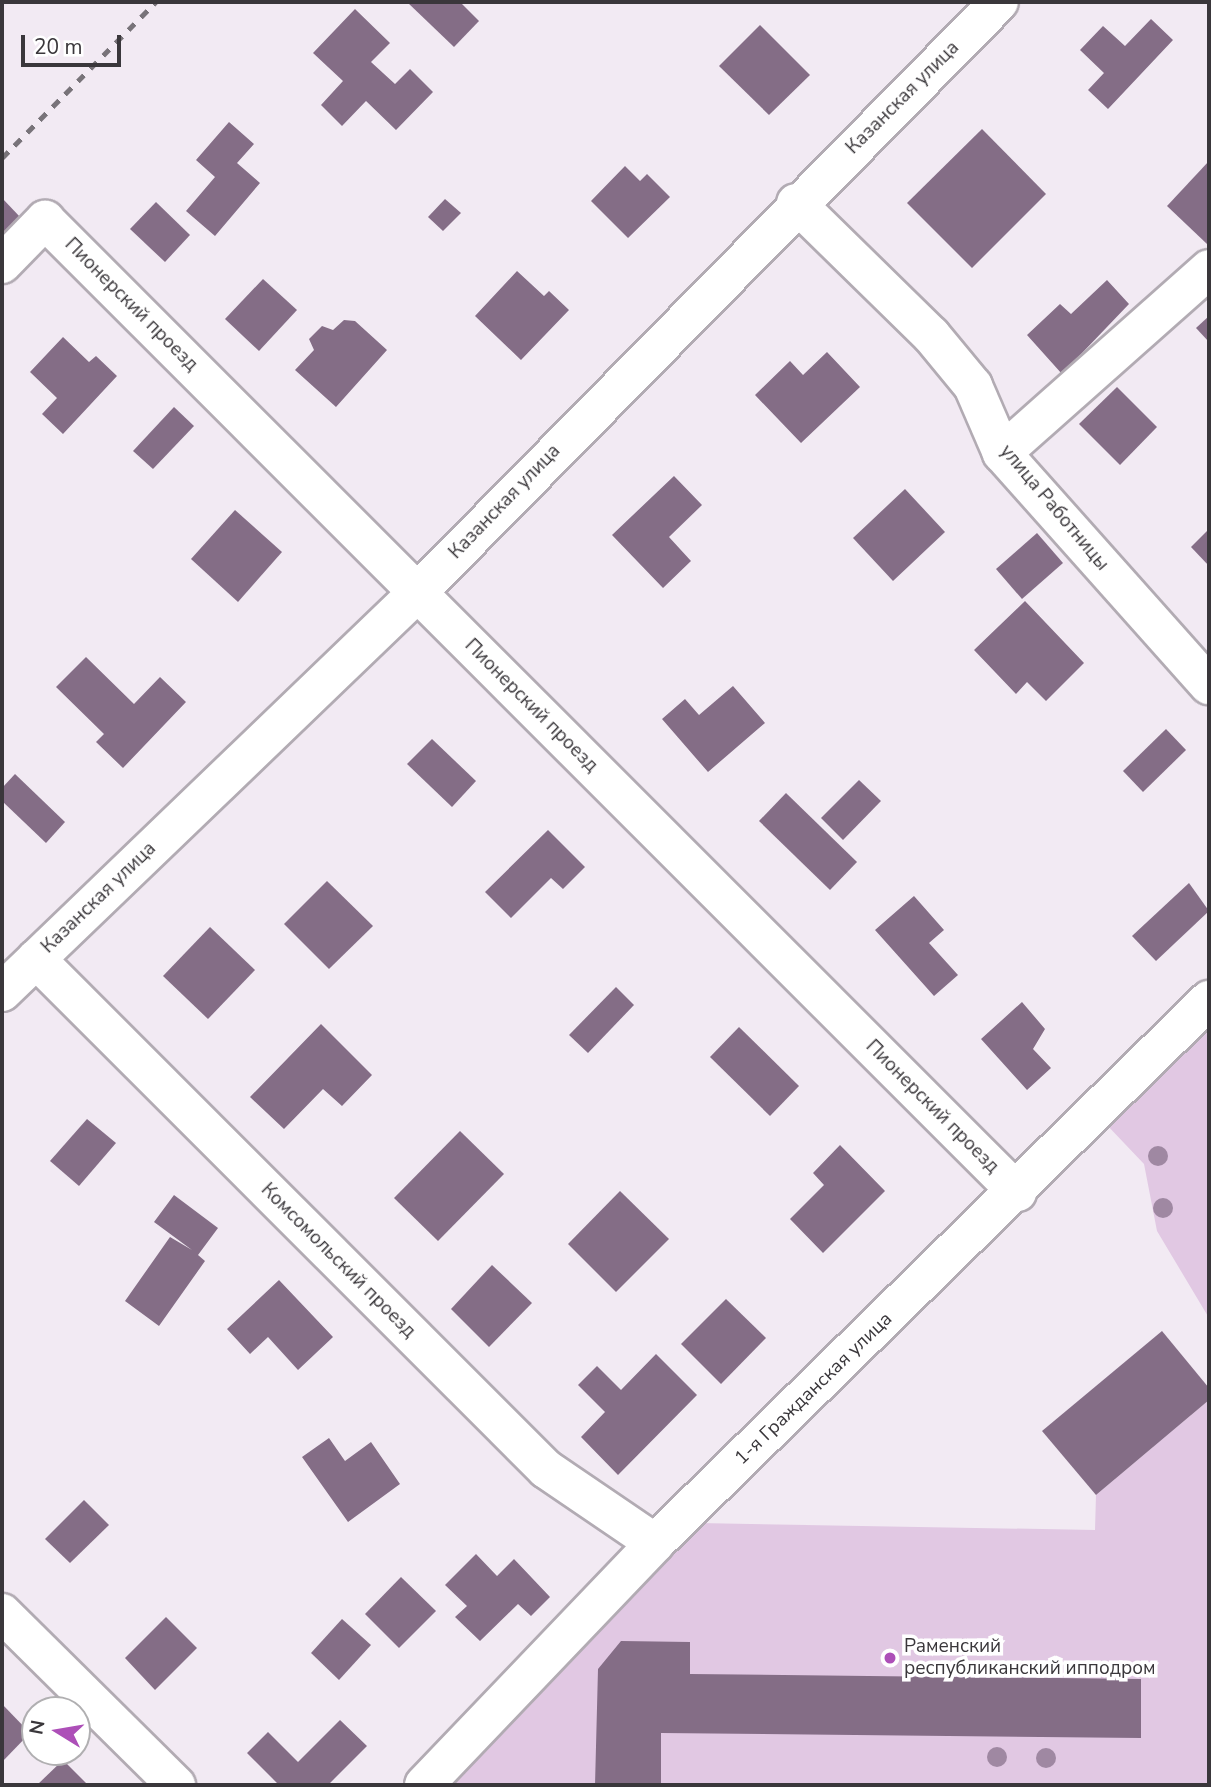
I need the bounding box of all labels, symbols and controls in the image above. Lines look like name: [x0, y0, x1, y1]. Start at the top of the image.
scale bar: [24, 21, 124, 65]
text: 20 m: [34, 33, 83, 61]
street label: Казанская улица: [842, 37, 964, 159]
street label: Пионерский проезд: [60, 234, 202, 376]
street label: Казанская улица: [444, 440, 566, 564]
street label: улица Работницы: [995, 440, 1113, 576]
street label: Пионерский проезд: [460, 635, 602, 777]
street label: Казанская улица: [37, 837, 161, 959]
street label: Пионерский проезд: [861, 1036, 1003, 1178]
street label: Комсомольский проезд: [256, 1179, 420, 1343]
street label: 1-я Гражданская улица: [731, 1308, 897, 1470]
place label: Раменский республиканский ипподром: [904, 1636, 1155, 1680]
marker: Раменский республиканский ипподром: [882, 1650, 898, 1666]
north arrow: [21, 1696, 91, 1766]
text: N: [23, 1718, 51, 1737]

